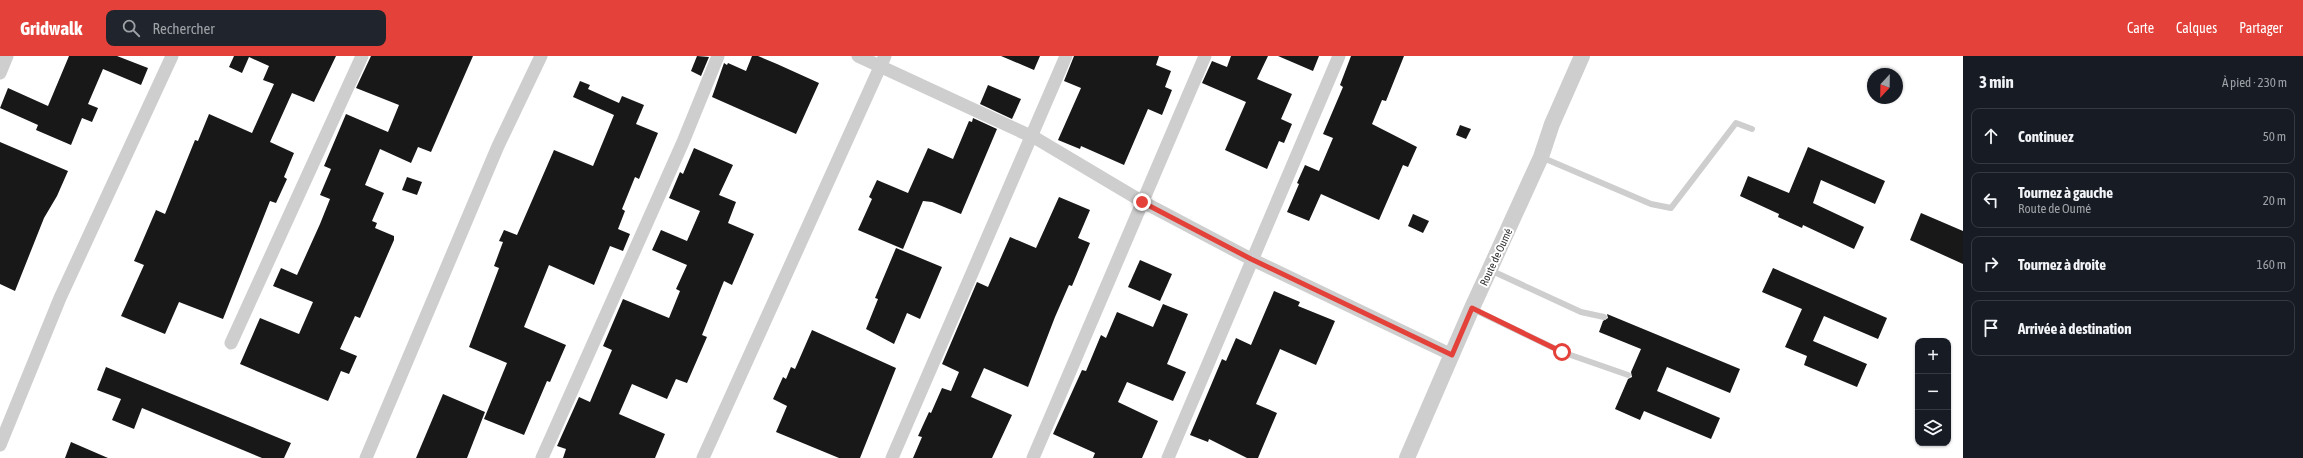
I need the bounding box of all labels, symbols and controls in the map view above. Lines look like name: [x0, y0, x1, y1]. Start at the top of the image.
search box: [106, 10, 386, 46]
text: Gridwalk: [20, 17, 82, 39]
icon: search: [120, 17, 142, 39]
text: Rechercher: [152, 20, 215, 37]
text: Carte: [2127, 20, 2154, 36]
text: Calques: [2176, 20, 2217, 36]
text: Partager: [2239, 20, 2283, 36]
north arrow: [1867, 68, 1903, 104]
text: 3 min: [1979, 72, 2014, 92]
text: À pied · 230 m: [2222, 75, 2287, 90]
icon: ahead: [1980, 125, 2002, 147]
text: Continuez: [2018, 128, 2074, 145]
text: 50 m: [2263, 129, 2286, 144]
text: Tournez à gauche: [2018, 184, 2113, 201]
icon: left: [1980, 189, 2002, 211]
route end: [1133, 193, 1151, 211]
text: 20 m: [2263, 193, 2286, 208]
text: Route de Oumé: [2018, 201, 2091, 216]
street label: Route de Oumé: [1477, 226, 1515, 288]
icon: right: [1980, 253, 2002, 275]
text: Tournez à droite: [2018, 256, 2106, 273]
text: 160 m: [2257, 257, 2286, 272]
icon: arrive: [1980, 317, 2002, 339]
text: Arrivée à destination: [2018, 320, 2132, 337]
map controls: [1915, 338, 1951, 446]
button: +: [1915, 338, 1951, 374]
route start: [1553, 343, 1571, 361]
button: −: [1915, 374, 1951, 410]
button: layers: [1915, 410, 1951, 446]

